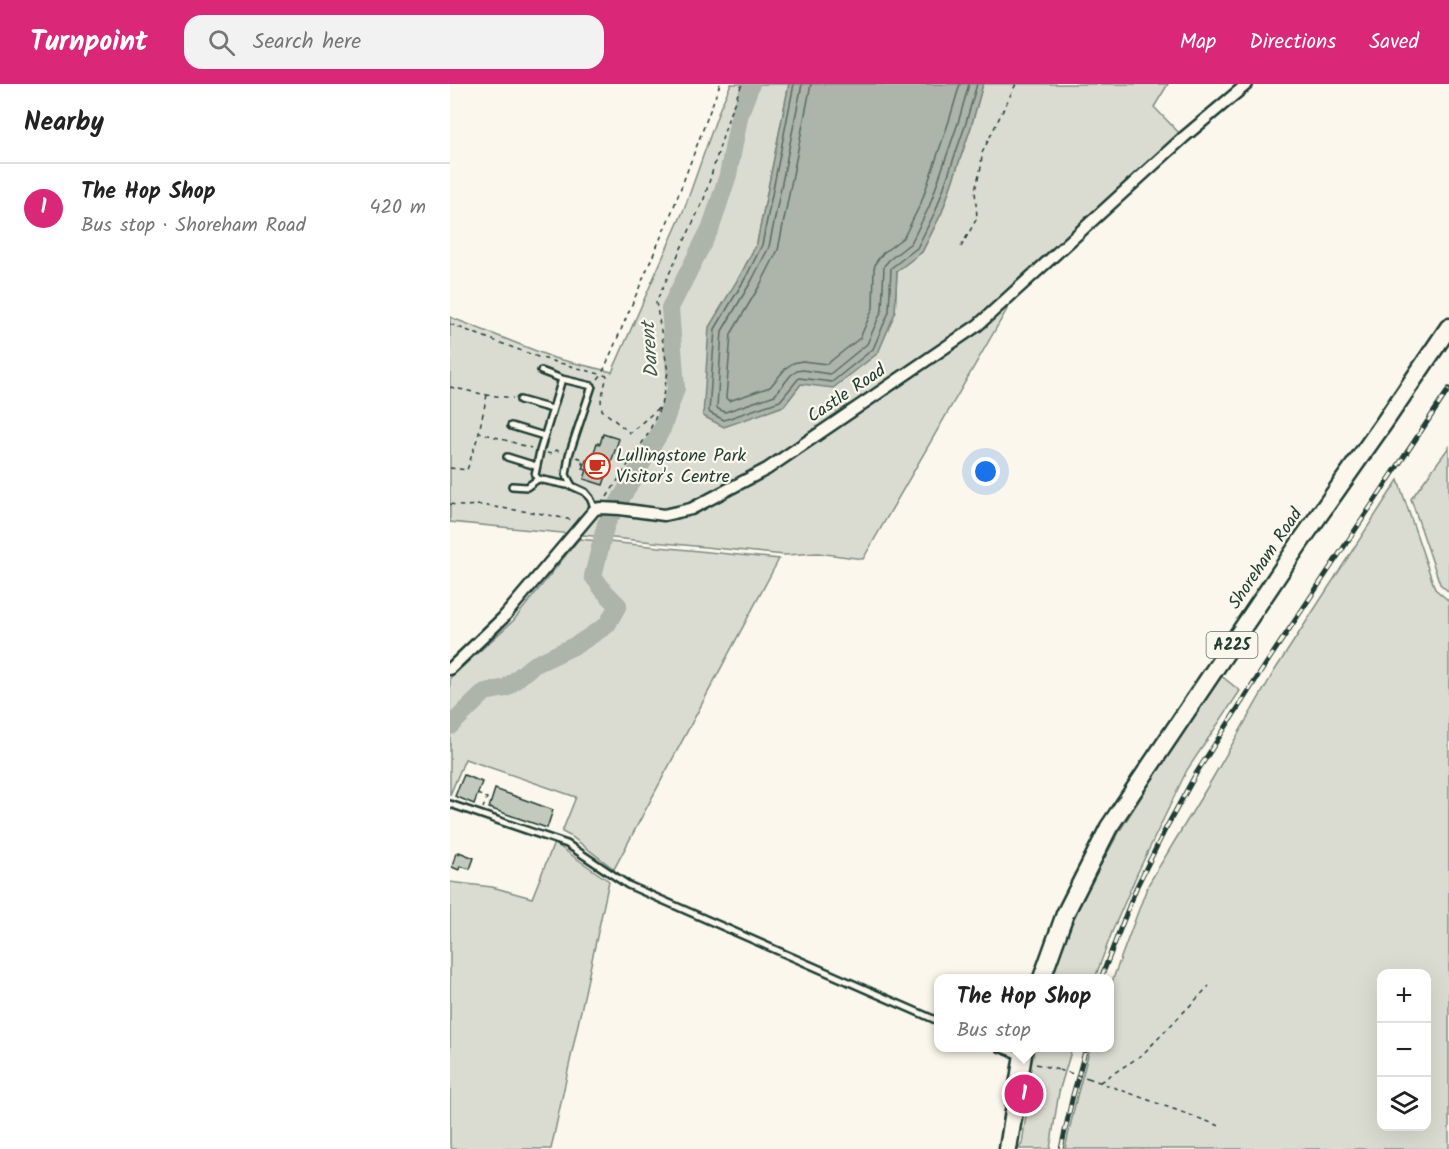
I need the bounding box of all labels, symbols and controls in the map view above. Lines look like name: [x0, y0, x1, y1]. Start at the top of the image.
search box: [184, 15, 604, 69]
text: Turnpoint: [30, 20, 148, 65]
text: Search here: [253, 25, 361, 60]
icon: search: [205, 26, 238, 59]
text: Map: [1180, 26, 1216, 59]
text: Directions: [1249, 26, 1336, 59]
text: Saved: [1369, 26, 1419, 59]
text: Nearby: [24, 102, 104, 144]
text: The Hop Shop: [81, 175, 216, 210]
text: 1: [40, 192, 47, 224]
text: 420 m: [369, 192, 426, 224]
text: Bus stop · Shoreham Road: [81, 210, 306, 242]
water label: Darent: [633, 318, 669, 379]
street label: Castle Road: [802, 356, 893, 431]
place label: Lullingstone Park Visitor's Centre: [616, 442, 747, 492]
cafe icon: Lullingstone Park Visitor's Centre: [582, 451, 612, 481]
your location: [971, 457, 1000, 486]
street label: Shoreham Road: [1221, 501, 1311, 616]
road number: A225: [1206, 632, 1258, 658]
map controls: [1377, 969, 1431, 1131]
button: +: [1377, 969, 1431, 1023]
popup: [934, 974, 1114, 1052]
text: The Hop Shop: [957, 980, 1091, 1015]
text: Bus stop: [957, 1015, 1030, 1047]
button: −: [1377, 1023, 1431, 1077]
pin: 1: [1004, 1072, 1044, 1116]
button: layers: [1377, 1077, 1431, 1131]

